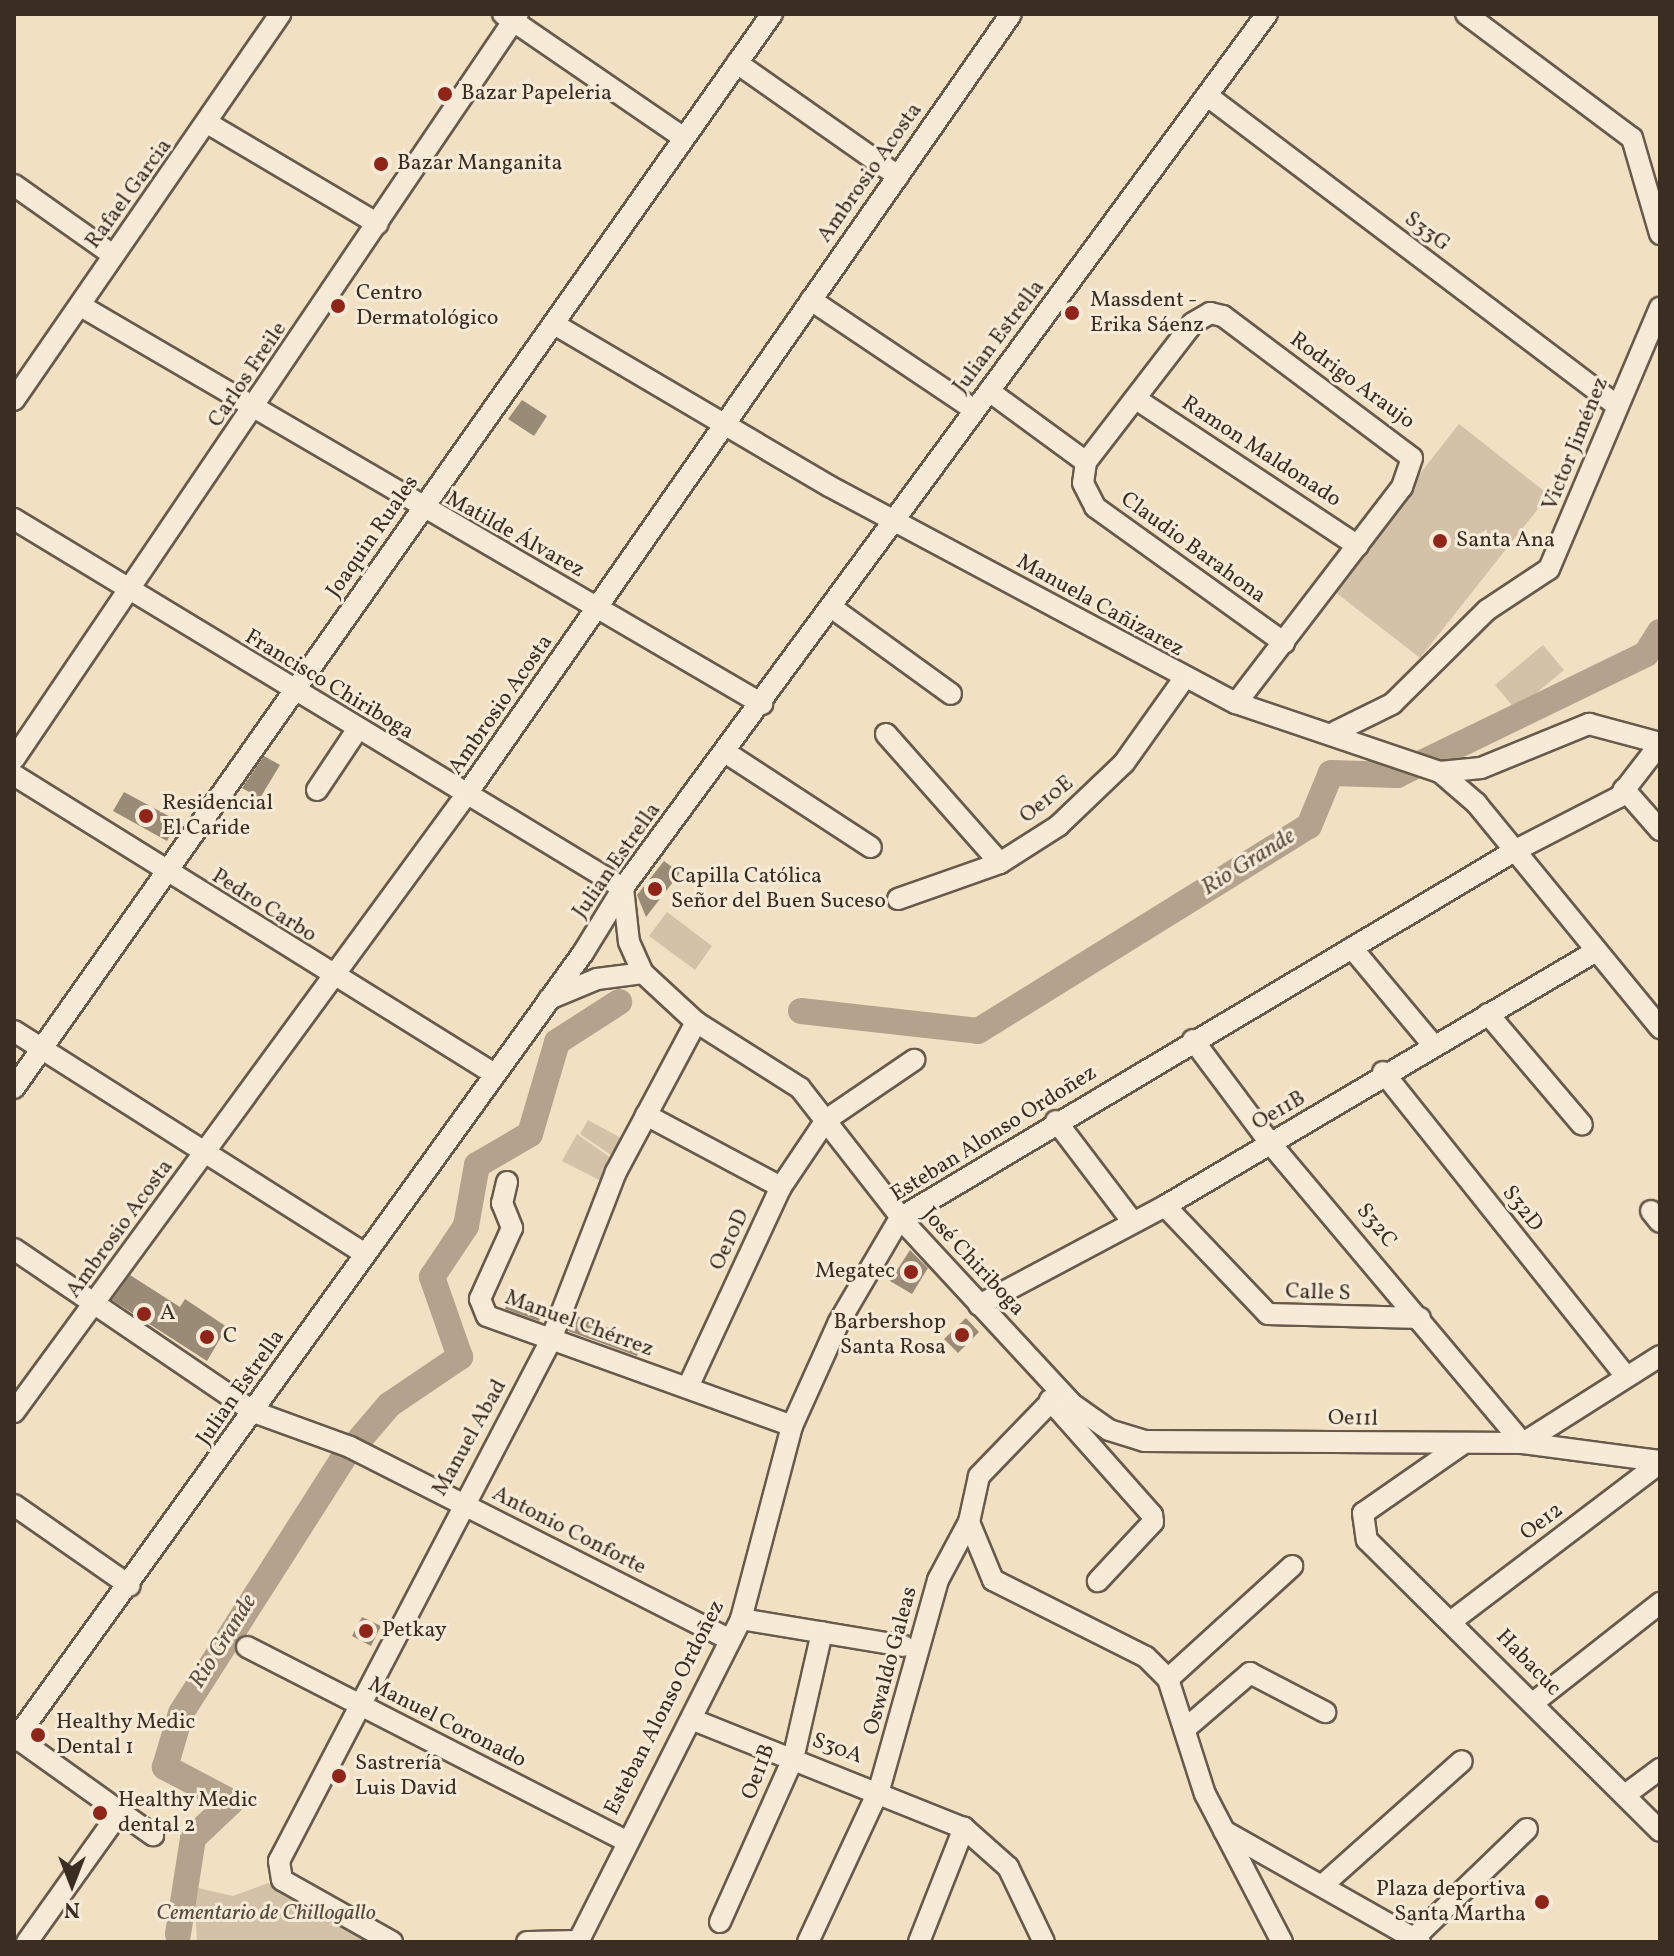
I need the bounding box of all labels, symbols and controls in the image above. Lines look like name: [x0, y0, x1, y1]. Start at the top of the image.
place label: Bazar Papeleria: [461, 81, 612, 107]
marker: Bazar Papeleria: [436, 85, 454, 103]
street label: Ambrosio Acosta: [812, 98, 928, 248]
street label: Rafael Garcia: [80, 134, 178, 254]
place label: Bazar Manganita: [397, 151, 562, 177]
marker: Bazar Manganita: [372, 155, 390, 173]
street label: S33G: [1399, 206, 1455, 258]
street label: Julian Estrella: [948, 275, 1050, 399]
place label: Centro Dermatológico: [356, 280, 498, 332]
place label: Massdent - Erika Sáenz: [1090, 287, 1204, 338]
marker: Centro Dermatológico: [327, 295, 349, 317]
marker: Massdent - Erika Sáenz: [1061, 302, 1083, 324]
street label: Carlos Freile: [203, 317, 293, 433]
street label: Rodrigo Araujo: [1284, 327, 1420, 435]
street label: Victor Jiménez: [1537, 373, 1615, 515]
street label: Ramon Maldonado: [1176, 391, 1346, 513]
street label: Joaquin Ruales: [321, 471, 425, 603]
street label: Matilde Álvarez: [441, 486, 589, 584]
street label: Claudio Barahona: [1115, 486, 1271, 610]
place label: Santa Ana: [1456, 528, 1555, 554]
marker: Santa Ana: [1431, 532, 1449, 550]
street label: Manuela Cañizarez: [1012, 549, 1188, 663]
street label: Francisco Chiriboga: [240, 624, 418, 746]
street label: Ambrosio Acosta: [443, 630, 559, 780]
street label: Oe10E: [1015, 770, 1079, 830]
place label: Residencial El Caride: [162, 790, 273, 842]
street label: Julian Estrella: [567, 798, 667, 924]
marker: Residencial El Caride: [137, 807, 155, 825]
water label: Rio Grande: [1197, 823, 1301, 903]
street label: Pedro Carbo: [207, 863, 321, 949]
place label: Capilla Católica Señor del Buen Suceso: [671, 863, 886, 914]
marker: Capilla Católica Señor del Buen Suceso: [646, 880, 664, 898]
street label: Esteban Alonso Ordoñez: [886, 1060, 1102, 1208]
street label: Oe11B: [1248, 1085, 1310, 1137]
street label: Ambrosio Acosta: [61, 1155, 179, 1303]
street label: S32D: [1496, 1181, 1548, 1237]
street label: S32C: [1350, 1198, 1402, 1254]
street label: José Chiriboga: [916, 1202, 1030, 1322]
street label: Oe10D: [704, 1205, 756, 1275]
place label: Megatec: [815, 1259, 895, 1285]
marker: Megatec: [902, 1263, 920, 1281]
street label: Calle S: [1285, 1279, 1351, 1307]
street label: Manuel Chérrez: [501, 1285, 657, 1363]
place label: A: [160, 1301, 175, 1327]
marker: A: [135, 1305, 153, 1323]
place label: Barbershop Santa Rosa: [834, 1309, 946, 1360]
place label: C: [223, 1324, 237, 1350]
street label: Julian Estrella: [191, 1325, 291, 1451]
marker: Barbershop Santa Rosa: [953, 1326, 971, 1344]
marker: C: [198, 1328, 216, 1346]
street label: Manuel Abad: [427, 1375, 513, 1501]
street label: Oe11l: [1328, 1405, 1378, 1433]
street label: Antonio Conforte: [488, 1481, 650, 1581]
street label: Oe12: [1515, 1497, 1569, 1547]
street label: Oswaldo Galeas: [859, 1584, 923, 1738]
water label: Rio Grande: [184, 1590, 264, 1694]
street label: Esteban Alonso Ordoñez: [599, 1596, 731, 1820]
place label: Petkay: [382, 1618, 447, 1644]
marker: Petkay: [357, 1622, 375, 1640]
street label: Habacuc: [1490, 1624, 1566, 1702]
street label: Manuel Coronado: [364, 1672, 530, 1774]
place label: Healthy Medic Dental 1: [56, 1709, 196, 1760]
marker: Healthy Medic Dental 1: [27, 1724, 49, 1746]
street label: S30A: [808, 1728, 866, 1770]
street label: Oe11B: [736, 1741, 782, 1803]
place label: Sastrería Luis David: [355, 1750, 457, 1802]
marker: Sastrería Luis David: [330, 1767, 348, 1785]
place label: Healthy Medic dental 2: [118, 1787, 258, 1838]
marker: Healthy Medic dental 2: [89, 1802, 111, 1824]
north arrow: [32, 1844, 112, 1924]
place label: Plaza deportiva Santa Martha: [1376, 1876, 1526, 1928]
text: N: [64, 1893, 80, 1924]
marker: Plaza deportiva Santa Martha: [1533, 1893, 1551, 1911]
park label: Cementario de Chillogallo: [156, 1901, 376, 1927]

